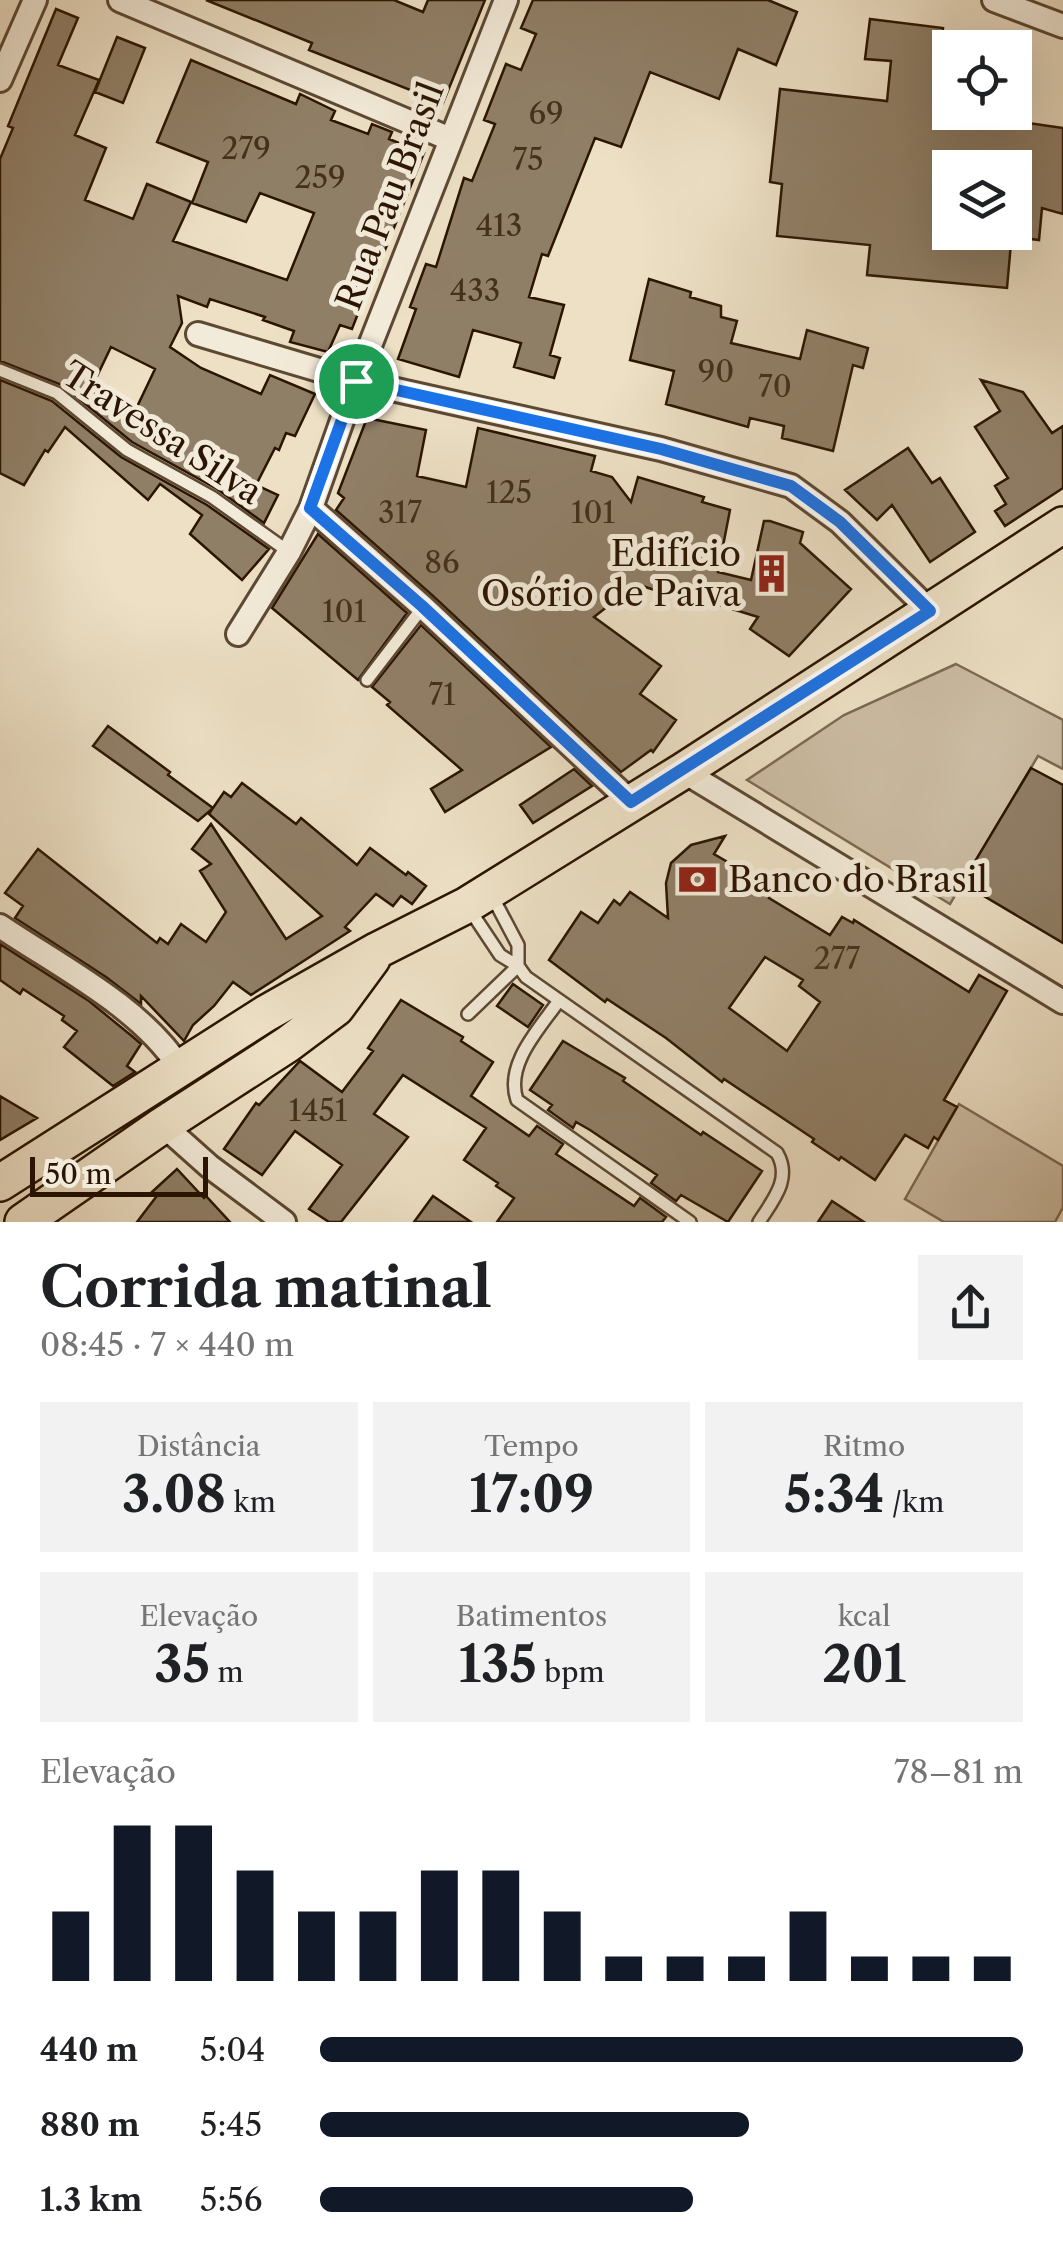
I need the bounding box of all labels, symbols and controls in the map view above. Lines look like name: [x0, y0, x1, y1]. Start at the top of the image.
map controls: [932, 30, 1032, 250]
button: locate: [932, 30, 1032, 130]
street label: Rua Pau Brasil: [326, 76, 453, 316]
house number: 69: [528, 95, 564, 132]
house number: 279: [221, 130, 271, 167]
house number: 75: [512, 141, 544, 178]
button: layers: [932, 150, 1032, 250]
house number: 259: [294, 159, 346, 196]
house number: 413: [476, 207, 522, 244]
house number: 433: [450, 272, 500, 309]
pin: [314, 339, 399, 424]
street label: Travessa Silva: [54, 352, 271, 513]
house number: 90: [698, 353, 734, 390]
icon: arrive: [329, 354, 384, 409]
house number: 70: [758, 368, 792, 405]
house number: 125: [486, 474, 532, 511]
house number: 317: [378, 494, 422, 531]
house number: 101: [571, 494, 615, 531]
place label: Edifício Osório de Paiva: [481, 532, 742, 615]
house number: 86: [424, 544, 460, 581]
building icon: Edifício Osório de Paiva: [750, 553, 792, 595]
house number: 101: [322, 593, 366, 630]
house number: 71: [428, 676, 456, 713]
place label: Banco do Brasil: [728, 858, 988, 901]
bank icon: Banco do Brasil: [677, 859, 719, 901]
house number: 277: [814, 940, 861, 977]
house number: 1451: [289, 1092, 348, 1129]
scale bar: [30, 1152, 208, 1196]
text: 50 m: [45, 1157, 112, 1191]
text: Corrida matinal: [40, 1254, 492, 1321]
button: share: [918, 1255, 1023, 1360]
text: 08:45 · 7 × 440 m: [40, 1325, 294, 1364]
text: Distância: [137, 1429, 261, 1463]
text: Tempo: [484, 1429, 579, 1463]
text: Ritmo: [823, 1429, 905, 1463]
text: 3.08: [122, 1463, 226, 1525]
text: 17:09: [469, 1463, 594, 1525]
text: 5:34: [784, 1463, 884, 1525]
text: km: [226, 1485, 276, 1519]
text: /km: [884, 1485, 944, 1519]
text: Elevação: [139, 1599, 258, 1633]
text: Batimentos: [456, 1599, 607, 1633]
text: kcal: [838, 1599, 891, 1633]
text: 35: [154, 1633, 210, 1695]
text: 135: [458, 1633, 537, 1695]
text: 201: [822, 1633, 906, 1695]
text: m: [210, 1655, 244, 1689]
text: bpm: [537, 1655, 605, 1689]
text: Elevação: [40, 1752, 176, 1791]
text: 78–81 m: [894, 1752, 1023, 1791]
text: 440 m: [40, 2030, 138, 2069]
text: 5:04: [200, 2030, 265, 2069]
text: 880 m: [40, 2105, 140, 2144]
text: 5:45: [200, 2105, 262, 2144]
text: 1.3 km: [40, 2180, 142, 2219]
text: 5:56: [200, 2180, 262, 2219]

